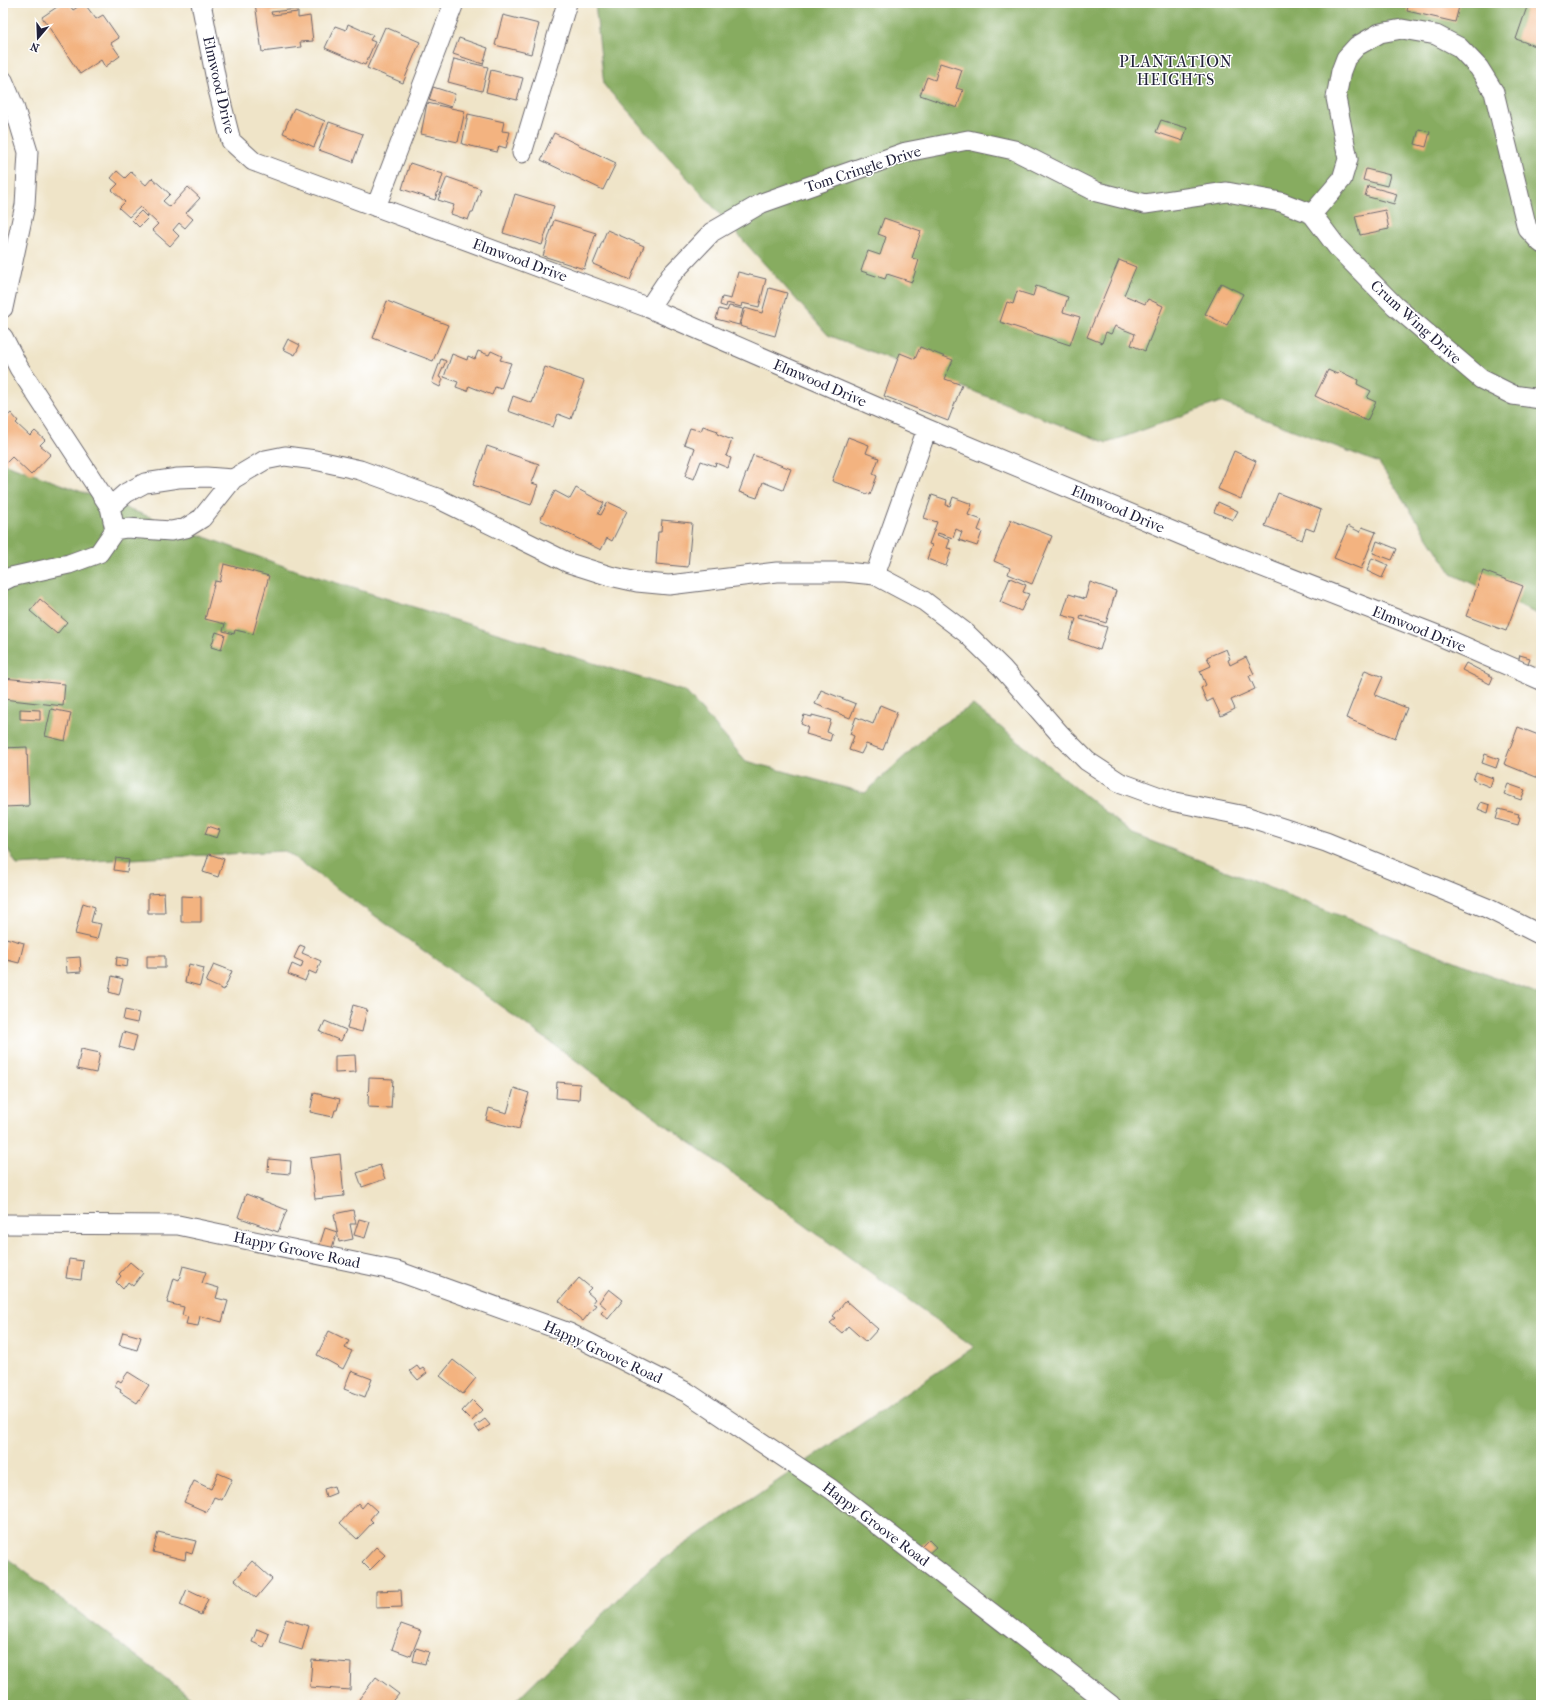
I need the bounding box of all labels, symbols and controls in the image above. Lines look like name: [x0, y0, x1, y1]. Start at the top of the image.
north arrow: [18, 18, 58, 58]
street label: Elmwood Drive: [199, 34, 239, 136]
text: N: [28, 39, 41, 54]
district label: PLANTATION HEIGHTS: [1119, 52, 1233, 89]
street label: Tom Cringle Drive: [803, 142, 924, 196]
street label: Elmwood Drive: [470, 235, 570, 286]
street label: Crum Wing Drive: [1367, 276, 1466, 368]
street label: Elmwood Drive: [771, 355, 870, 411]
street label: Elmwood Drive: [1069, 481, 1168, 537]
street label: Elmwood Drive: [1369, 602, 1469, 656]
street label: Happy Groove Road: [232, 1228, 363, 1272]
street label: Happy Groove Road: [541, 1317, 666, 1388]
street label: Happy Groove Road: [819, 1478, 934, 1571]

